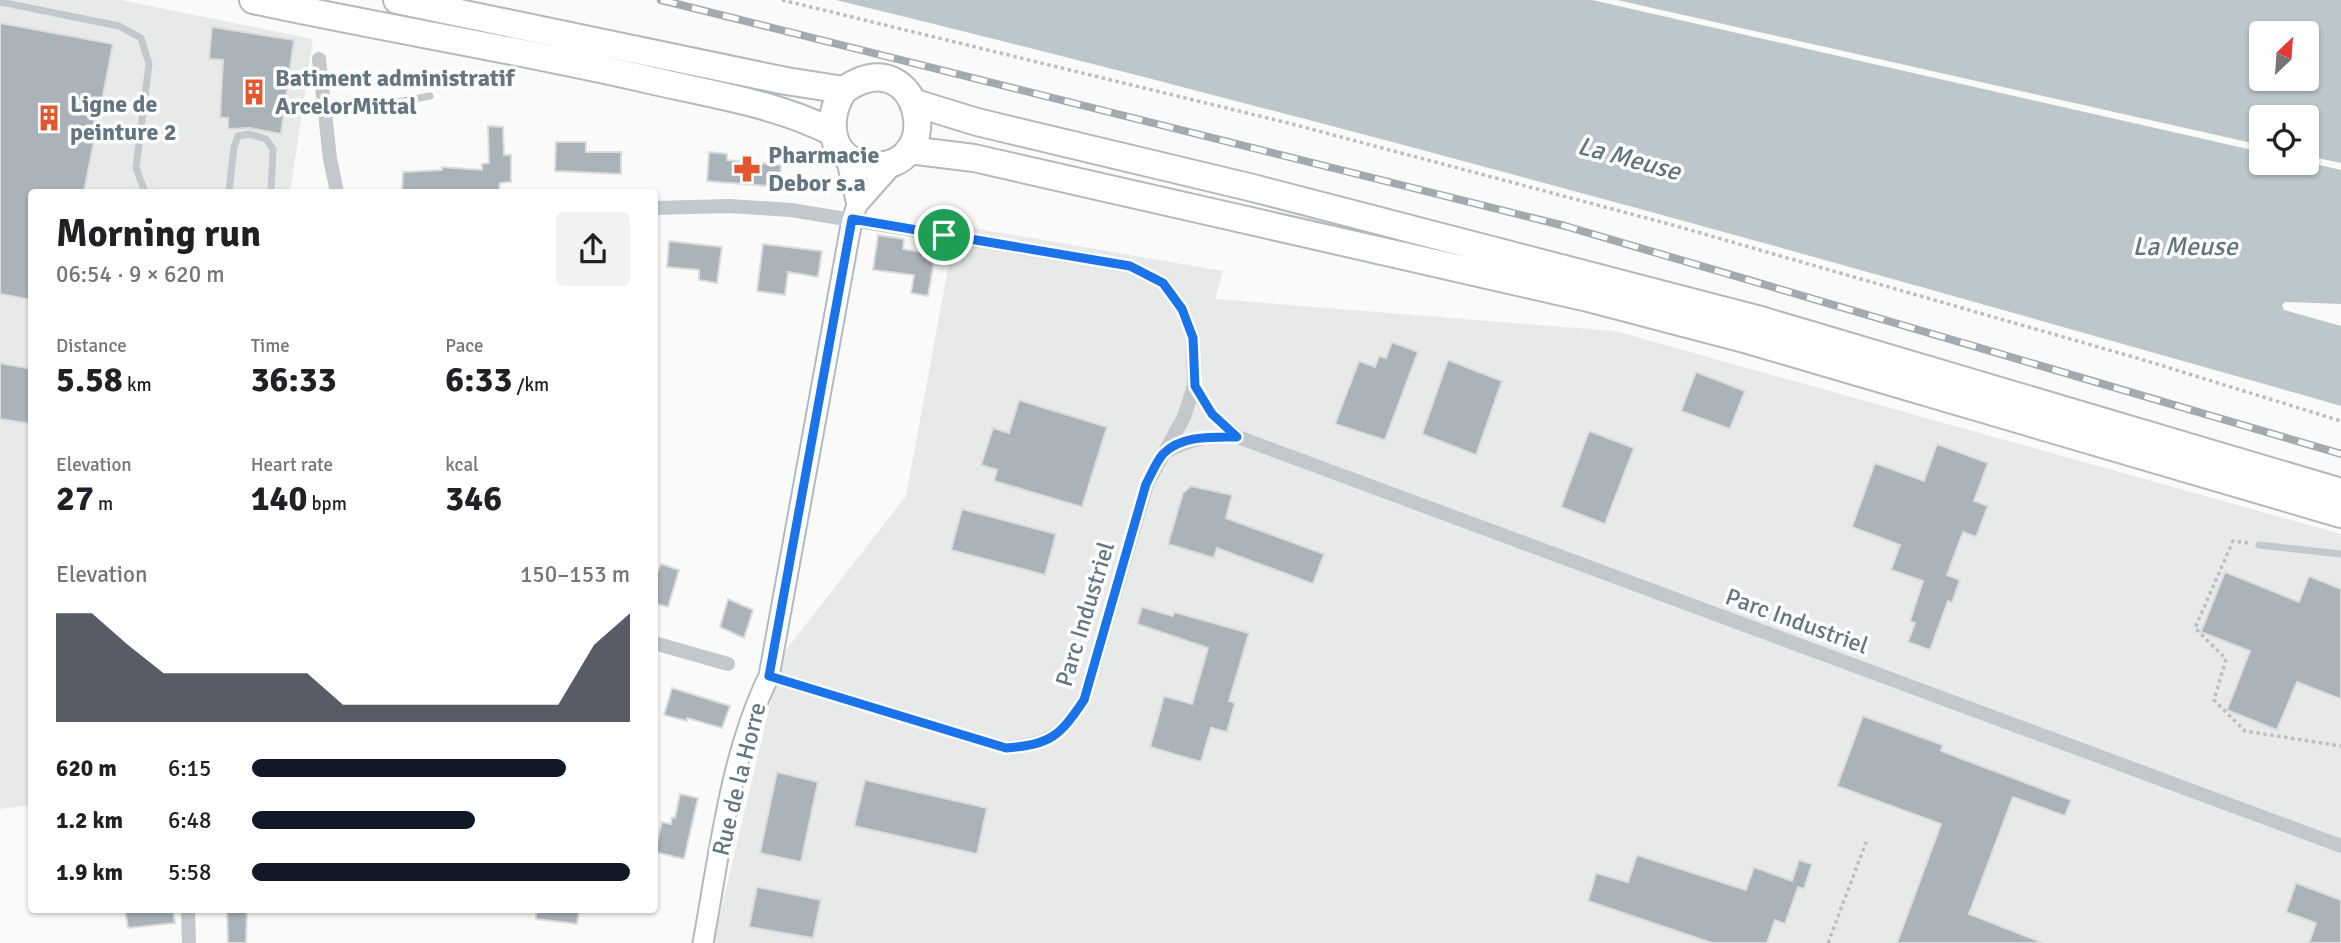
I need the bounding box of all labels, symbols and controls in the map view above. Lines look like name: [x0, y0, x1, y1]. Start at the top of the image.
north arrow: [2249, 21, 2319, 91]
map controls: [2249, 21, 2319, 175]
place label: Batiment administratif ArcelorMittal: [275, 63, 516, 121]
building icon: Batiment administratif ArcelorMittal: [239, 77, 269, 107]
place label: Ligne de peinture 2: [70, 89, 177, 147]
building icon: Ligne de peinture 2: [34, 103, 64, 133]
button: locate: [2249, 105, 2319, 175]
water label: La Meuse: [1574, 130, 1686, 189]
place label: Pharmacie Debor s.a: [768, 140, 879, 198]
pharmacy icon: Pharmacie Debor s.a: [732, 154, 762, 184]
pin: [914, 205, 974, 265]
text: Morning run: [56, 210, 261, 257]
button: share: [556, 212, 630, 286]
icon: arrive: [925, 216, 963, 254]
water label: La Meuse: [2133, 231, 2239, 263]
text: 06:54 · 9 × 620 m: [56, 260, 225, 289]
text: Distance: [56, 334, 127, 358]
text: Time: [251, 334, 290, 358]
text: Pace: [445, 334, 484, 358]
text: 5.58: [56, 358, 123, 401]
text: 36:33: [251, 358, 337, 401]
text: 6:33: [445, 358, 512, 401]
text: km: [123, 373, 152, 397]
text: /km: [512, 373, 549, 397]
text: Elevation: [56, 453, 132, 477]
text: Heart rate: [251, 453, 333, 477]
text: kcal: [445, 453, 479, 477]
text: 27: [56, 477, 94, 520]
text: 140: [251, 477, 307, 520]
text: 346: [445, 477, 502, 520]
text: m: [94, 492, 113, 516]
text: bpm: [307, 492, 347, 516]
street label: Parc Industriel: [1049, 538, 1121, 690]
text: Elevation: [56, 560, 148, 589]
text: 150–153 m: [520, 560, 630, 589]
street label: Parc Industriel: [1721, 581, 1873, 661]
street label: Rue de la Horre: [705, 699, 773, 859]
text: 620 m: [56, 754, 117, 783]
text: 6:15: [168, 754, 211, 783]
text: 1.2 km: [56, 806, 123, 835]
text: 6:48: [168, 806, 211, 835]
text: 1.9 km: [56, 858, 123, 887]
text: 5:58: [168, 858, 211, 887]

